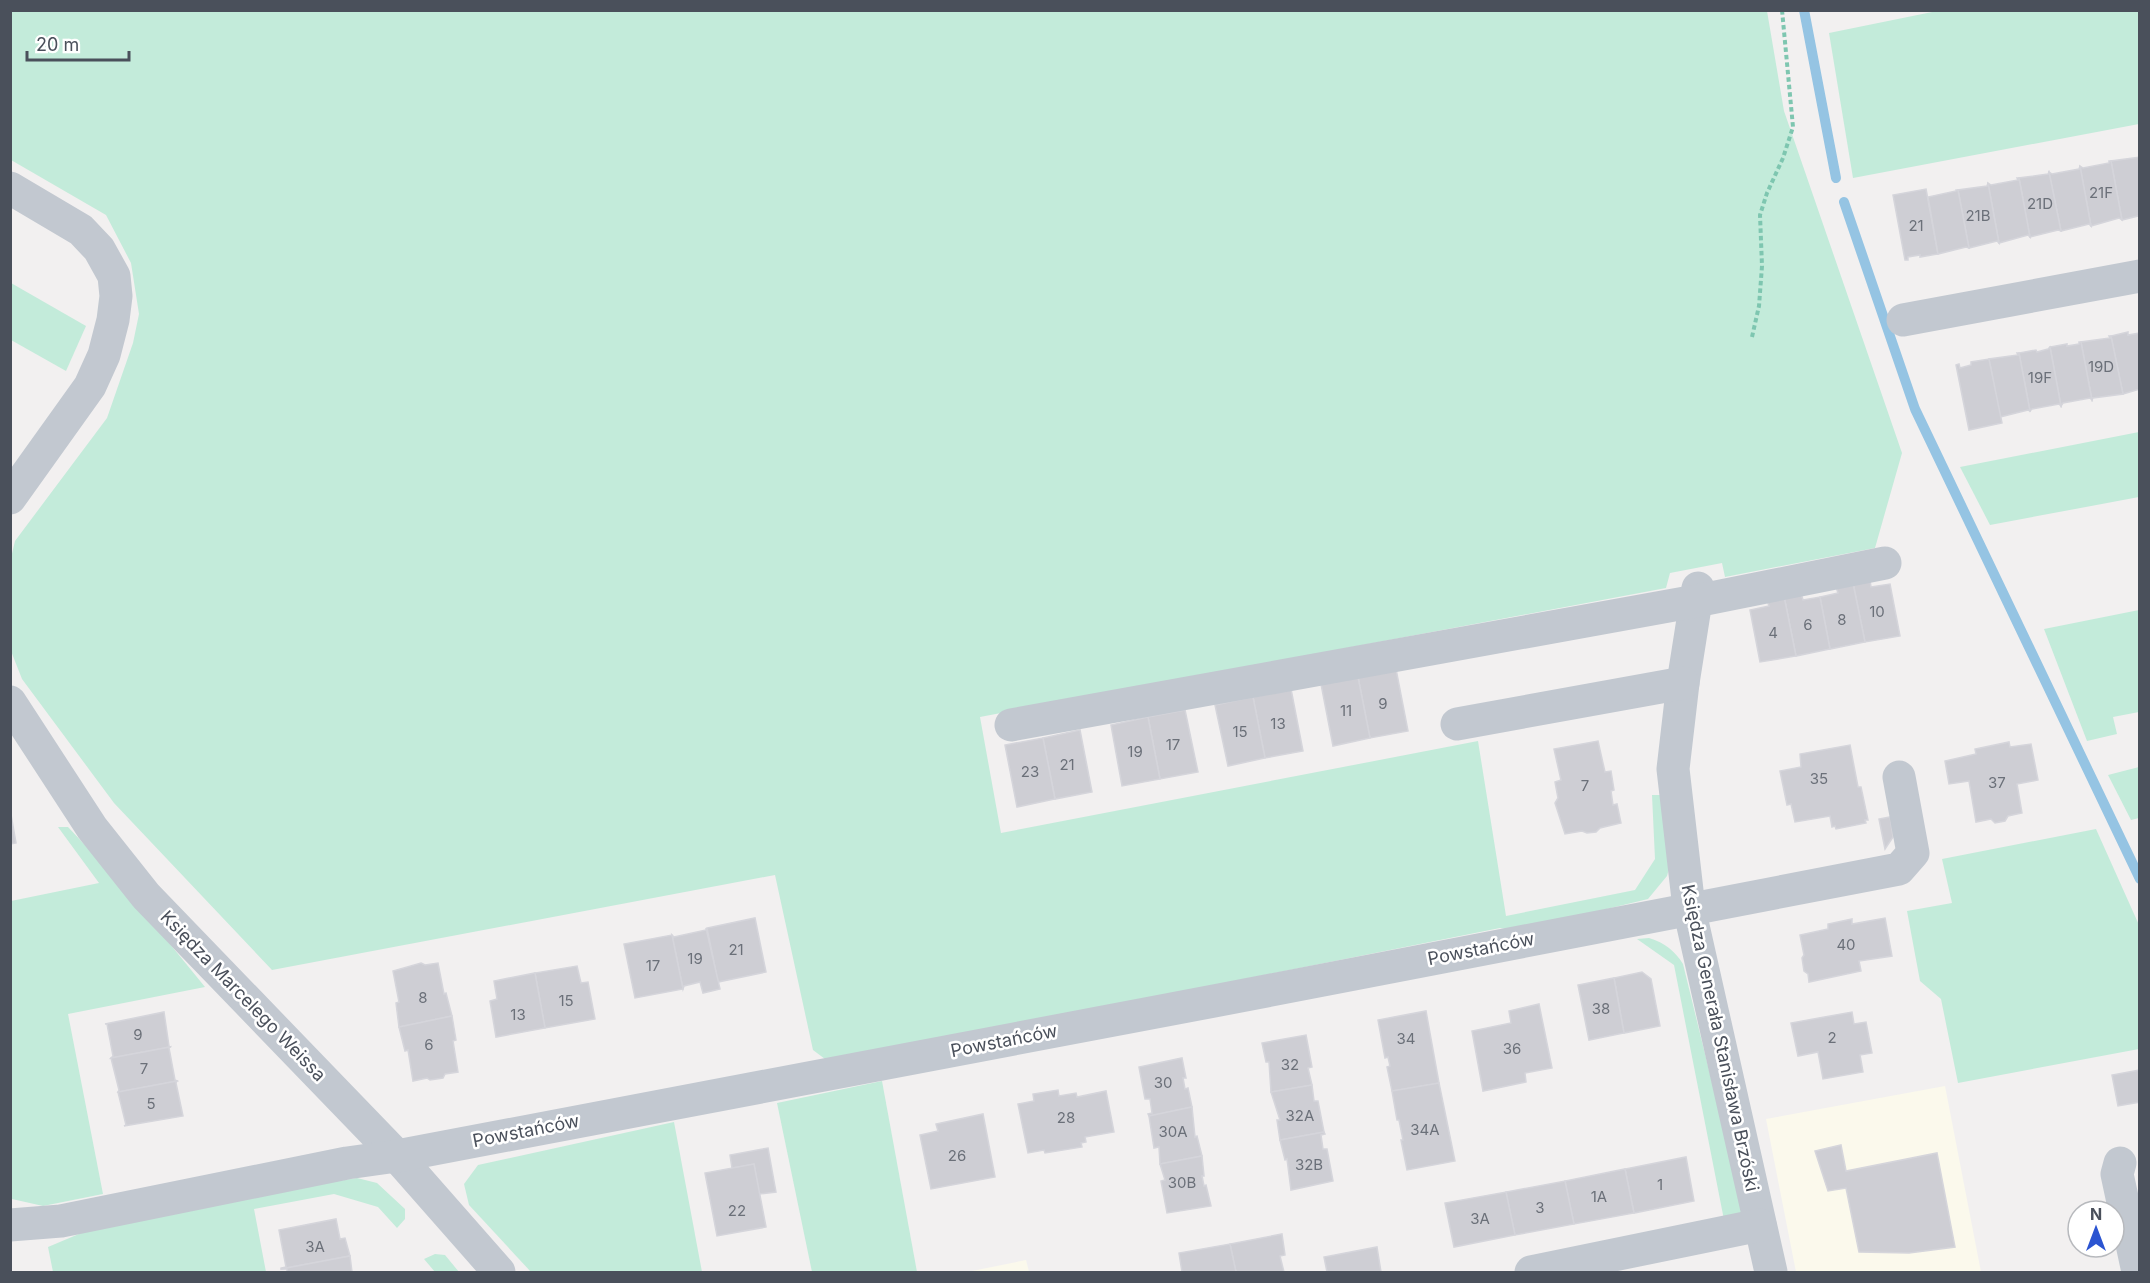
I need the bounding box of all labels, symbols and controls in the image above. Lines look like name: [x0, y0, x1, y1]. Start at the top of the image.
scale bar: [27, 24, 129, 62]
text: 20 m: [36, 34, 79, 55]
house number: 21F: [2089, 183, 2113, 202]
house number: 21D: [2027, 194, 2053, 213]
house number: 21B: [1965, 206, 1991, 225]
house number: 21: [1908, 216, 1924, 235]
house number: 19D: [2088, 357, 2114, 376]
house number: 19F: [2028, 368, 2052, 387]
house number: 10: [1869, 602, 1885, 621]
house number: 8: [1837, 610, 1847, 629]
house number: 6: [1803, 615, 1813, 634]
house number: 4: [1768, 623, 1778, 642]
house number: 9: [1378, 694, 1388, 713]
house number: 11: [1340, 701, 1352, 720]
house number: 13: [1270, 714, 1286, 733]
house number: 15: [1232, 722, 1248, 741]
house number: 17: [1166, 735, 1180, 754]
house number: 19: [1127, 742, 1143, 761]
house number: 21: [1059, 755, 1075, 774]
house number: 23: [1021, 762, 1039, 781]
house number: 35: [1810, 769, 1828, 788]
house number: 37: [1988, 773, 2006, 792]
house number: 7: [1581, 776, 1589, 795]
street label: Księdza Generała Stanisława Brzóski: [1678, 882, 1763, 1193]
street label: Księdza Marcelego Weissa: [156, 906, 330, 1085]
street label: Powstańców: [1426, 928, 1536, 969]
house number: 40: [1836, 935, 1856, 954]
house number: 21: [728, 940, 744, 959]
house number: 19: [687, 949, 703, 968]
house number: 17: [646, 956, 660, 975]
house number: 8: [418, 988, 428, 1007]
house number: 15: [558, 991, 574, 1010]
house number: 38: [1592, 999, 1610, 1018]
house number: 13: [510, 1005, 526, 1024]
street label: Powstańców: [949, 1020, 1059, 1061]
house number: 9: [133, 1025, 143, 1044]
house number: 2: [1827, 1028, 1837, 1047]
house number: 34: [1397, 1029, 1415, 1048]
house number: 6: [424, 1035, 434, 1054]
house number: 36: [1503, 1039, 1521, 1058]
house number: 32: [1281, 1055, 1299, 1074]
house number: 7: [140, 1059, 148, 1078]
house number: 30: [1154, 1073, 1172, 1092]
house number: 5: [146, 1094, 156, 1113]
house number: 32A: [1286, 1106, 1314, 1125]
house number: 28: [1057, 1108, 1075, 1127]
street label: Powstańców: [471, 1110, 581, 1151]
house number: 34A: [1410, 1120, 1440, 1139]
house number: 30A: [1158, 1122, 1188, 1141]
house number: 26: [948, 1146, 966, 1165]
house number: 32B: [1295, 1155, 1323, 1174]
house number: 30B: [1168, 1173, 1196, 1192]
house number: 1: [1657, 1175, 1663, 1194]
house number: 1A: [1591, 1187, 1607, 1206]
house number: 3: [1535, 1198, 1545, 1217]
north arrow: [2066, 1199, 2126, 1259]
house number: 22: [728, 1201, 746, 1220]
text: N: [2090, 1204, 2102, 1224]
house number: 3A: [1470, 1209, 1490, 1228]
house number: 3A: [305, 1237, 325, 1256]

